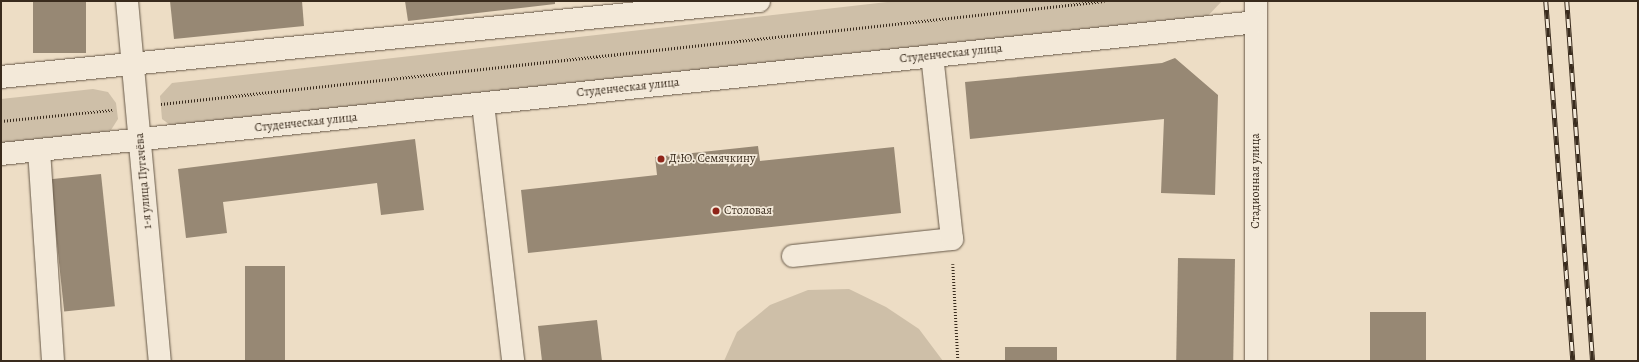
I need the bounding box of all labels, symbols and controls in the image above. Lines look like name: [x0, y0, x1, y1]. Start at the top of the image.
street label: Студенческая улица: [899, 41, 1003, 67]
street label: Студенческая улица: [576, 75, 680, 101]
street label: Студенческая улица: [254, 110, 358, 136]
street label: 1-я улица Пугачёва: [133, 132, 155, 230]
street label: Стадионная улица: [1249, 133, 1263, 229]
place label: Д.Ю. Семячкину: [669, 152, 756, 166]
marker: Д.Ю. Семячкину: [656, 154, 666, 164]
place label: Столовая: [724, 204, 772, 218]
marker: Столовая: [711, 206, 721, 216]

